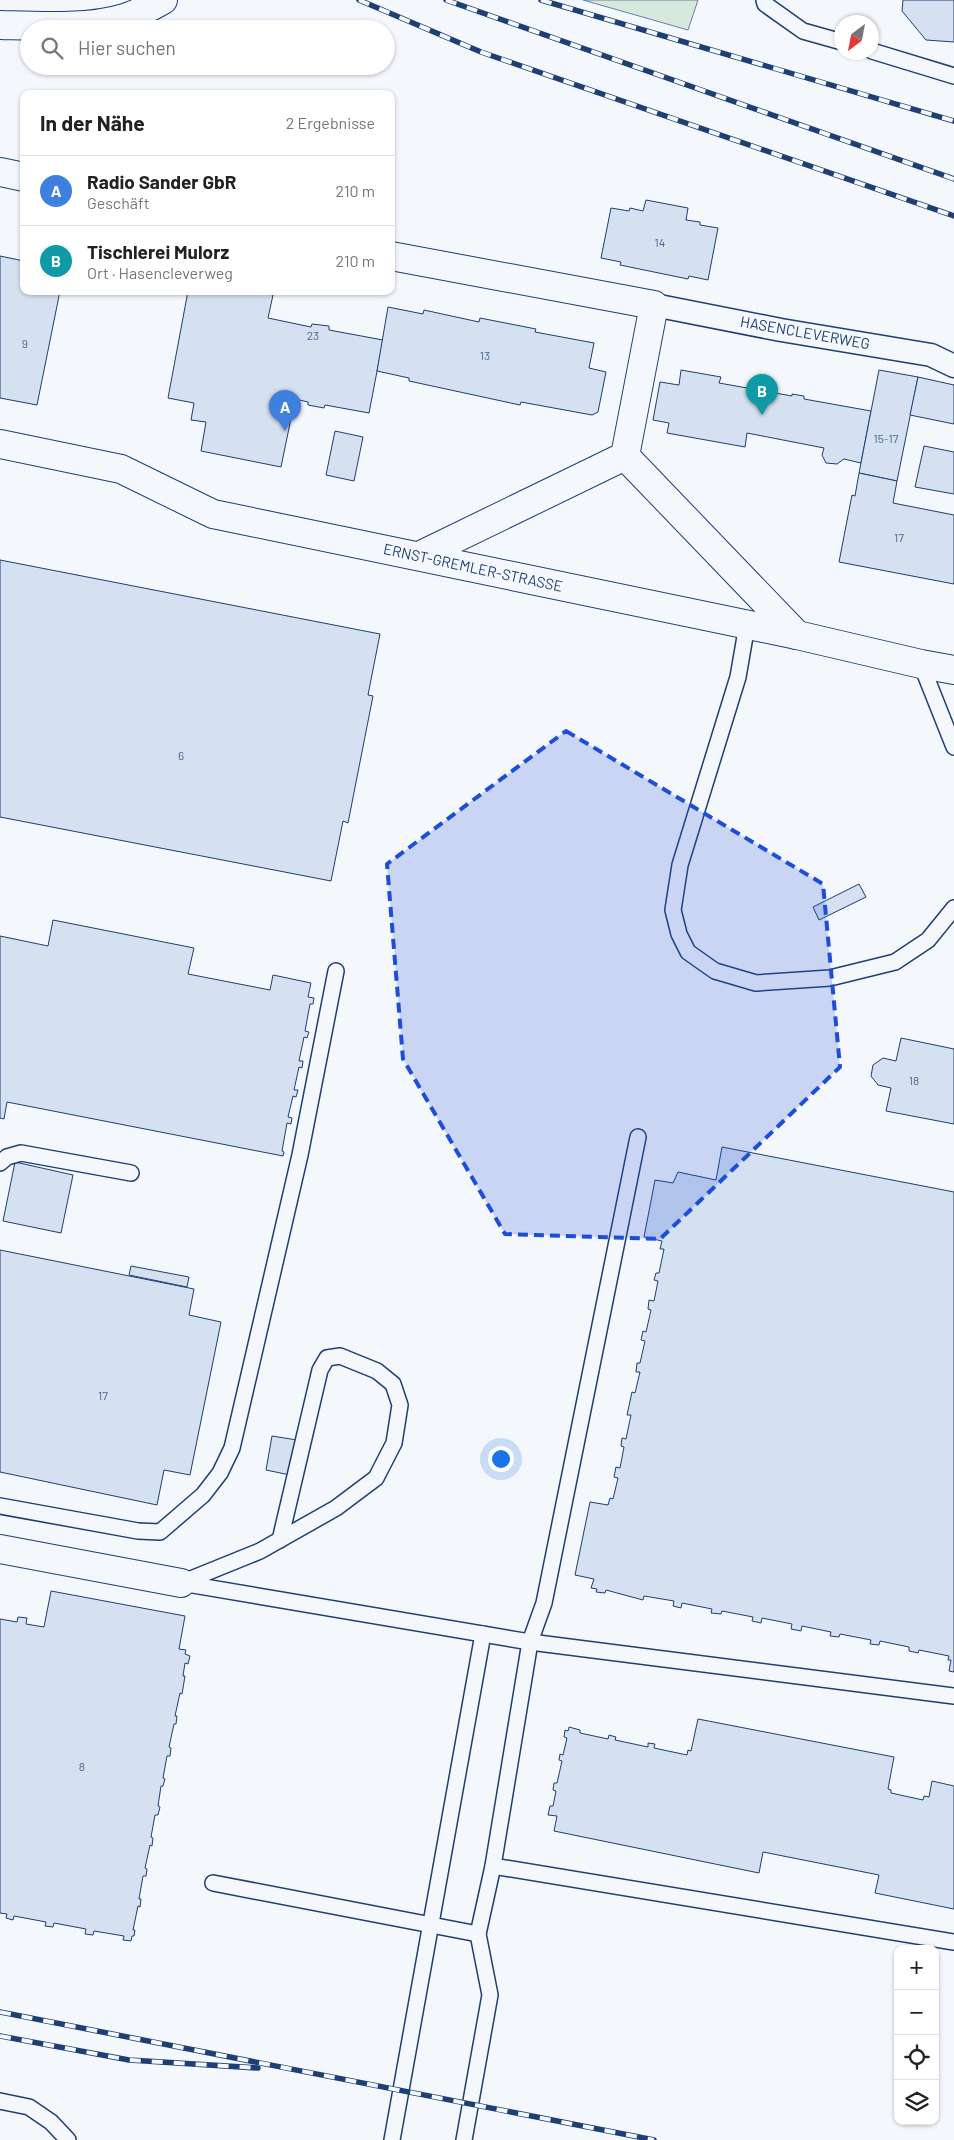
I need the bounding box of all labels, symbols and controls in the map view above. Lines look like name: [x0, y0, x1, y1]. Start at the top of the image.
north arrow: [834, 15, 879, 60]
search box: [20, 20, 395, 75]
icon: search: [38, 34, 66, 62]
text: Hier suchen: [78, 36, 176, 59]
text: In der Nähe: [40, 110, 145, 135]
text: 2 Ergebnisse: [286, 113, 375, 132]
text: Radio Sander GbR: [87, 170, 237, 193]
text: A: [51, 181, 61, 200]
text: 210 m: [336, 181, 375, 200]
text: Geschäft: [87, 193, 150, 212]
house number: 14: [655, 235, 665, 249]
text: Tischlerei Mulorz: [87, 240, 229, 263]
text: B: [51, 251, 61, 270]
text: 210 m: [336, 251, 375, 270]
text: Ort · Hasencleverweg: [87, 263, 233, 282]
street label: HASENCLEVERWEG: [739, 312, 871, 352]
house number: 23: [307, 328, 319, 342]
house number: 9: [22, 336, 28, 350]
house number: 13: [480, 348, 490, 362]
pin: B: [746, 374, 778, 415]
pin: A: [269, 390, 301, 431]
house number: 15-17: [874, 431, 899, 445]
house number: 17: [894, 530, 904, 544]
street label: ERNST-GREMLER-STRASSE: [382, 539, 565, 595]
house number: 6: [178, 748, 184, 762]
house number: 18: [909, 1073, 919, 1087]
house number: 17: [98, 1388, 108, 1402]
your location: [488, 1446, 514, 1472]
house number: 8: [79, 1759, 85, 1773]
map controls: [894, 1945, 939, 2125]
button: +: [894, 1945, 939, 1990]
button: −: [894, 1990, 939, 2035]
button: locate: [894, 2035, 939, 2080]
button: layers: [894, 2080, 939, 2125]

